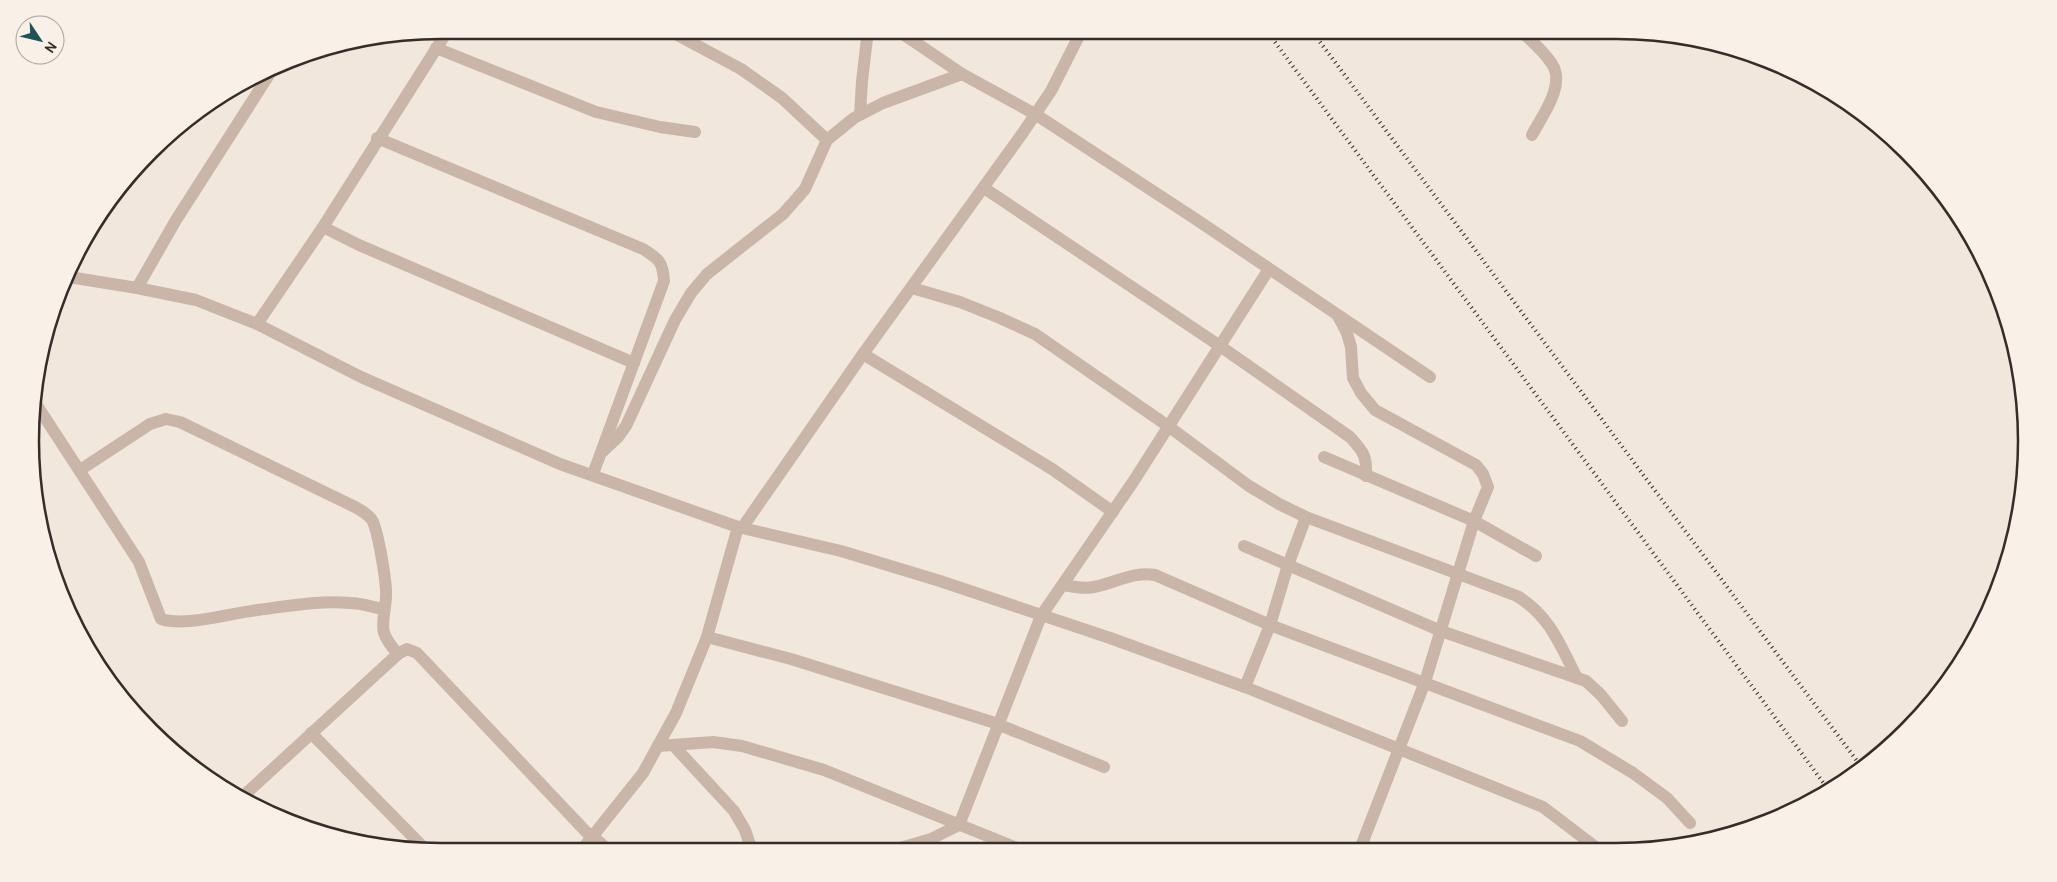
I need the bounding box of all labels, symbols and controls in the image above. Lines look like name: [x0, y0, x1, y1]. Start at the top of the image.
north arrow: [15, 15, 65, 65]
text: N: [40, 38, 61, 57]

